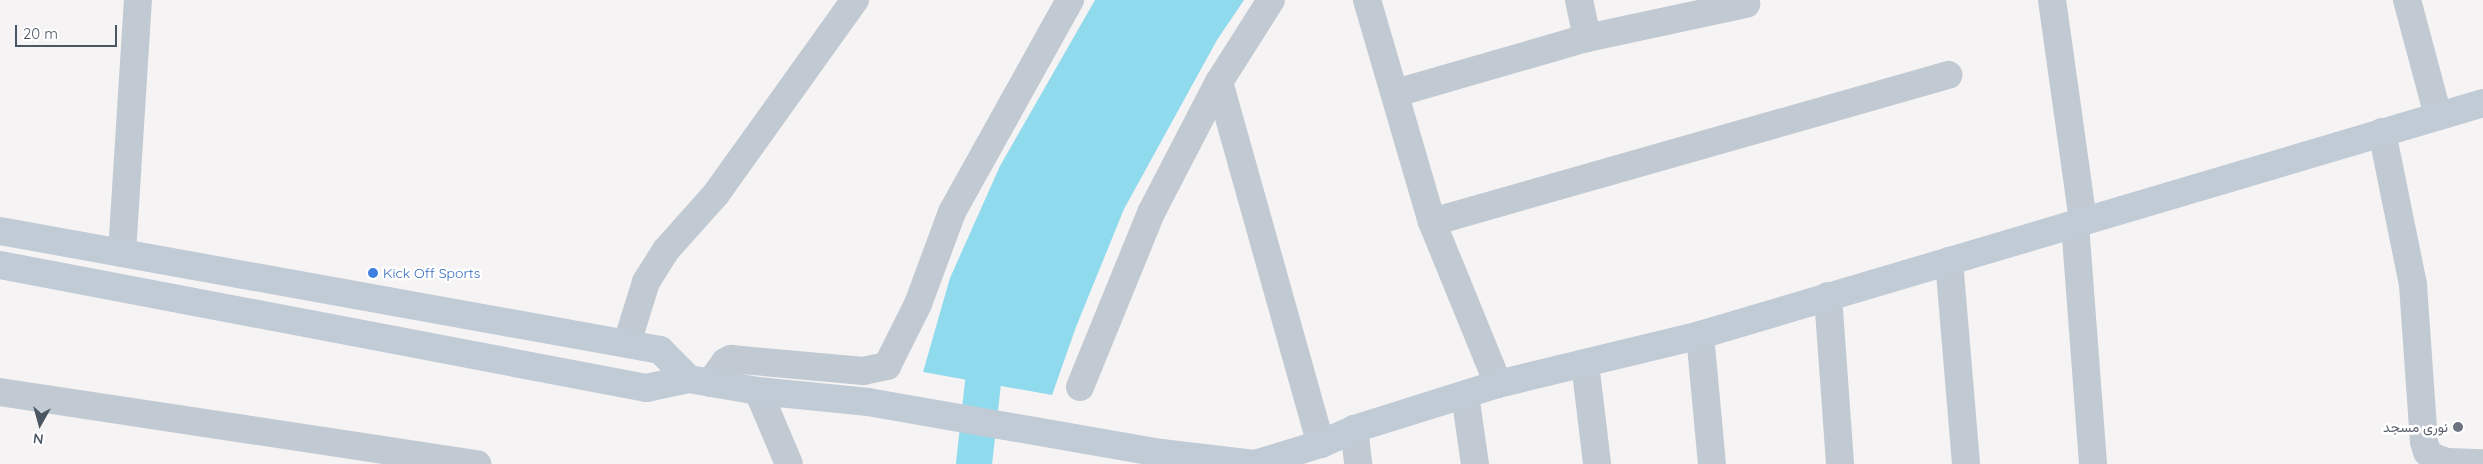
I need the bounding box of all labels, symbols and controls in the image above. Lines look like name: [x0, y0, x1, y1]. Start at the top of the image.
scale bar: [18, 15, 120, 47]
text: 20 m: [23, 24, 58, 43]
place label: Kick Off Sports: [383, 265, 480, 281]
marker: Kick Off Sports: [367, 267, 379, 279]
north arrow: [15, 399, 65, 449]
place label: نوری مسجد: [2383, 419, 2448, 435]
marker: نوری مسجد: [2452, 421, 2464, 433]
text: N: [32, 429, 44, 448]

